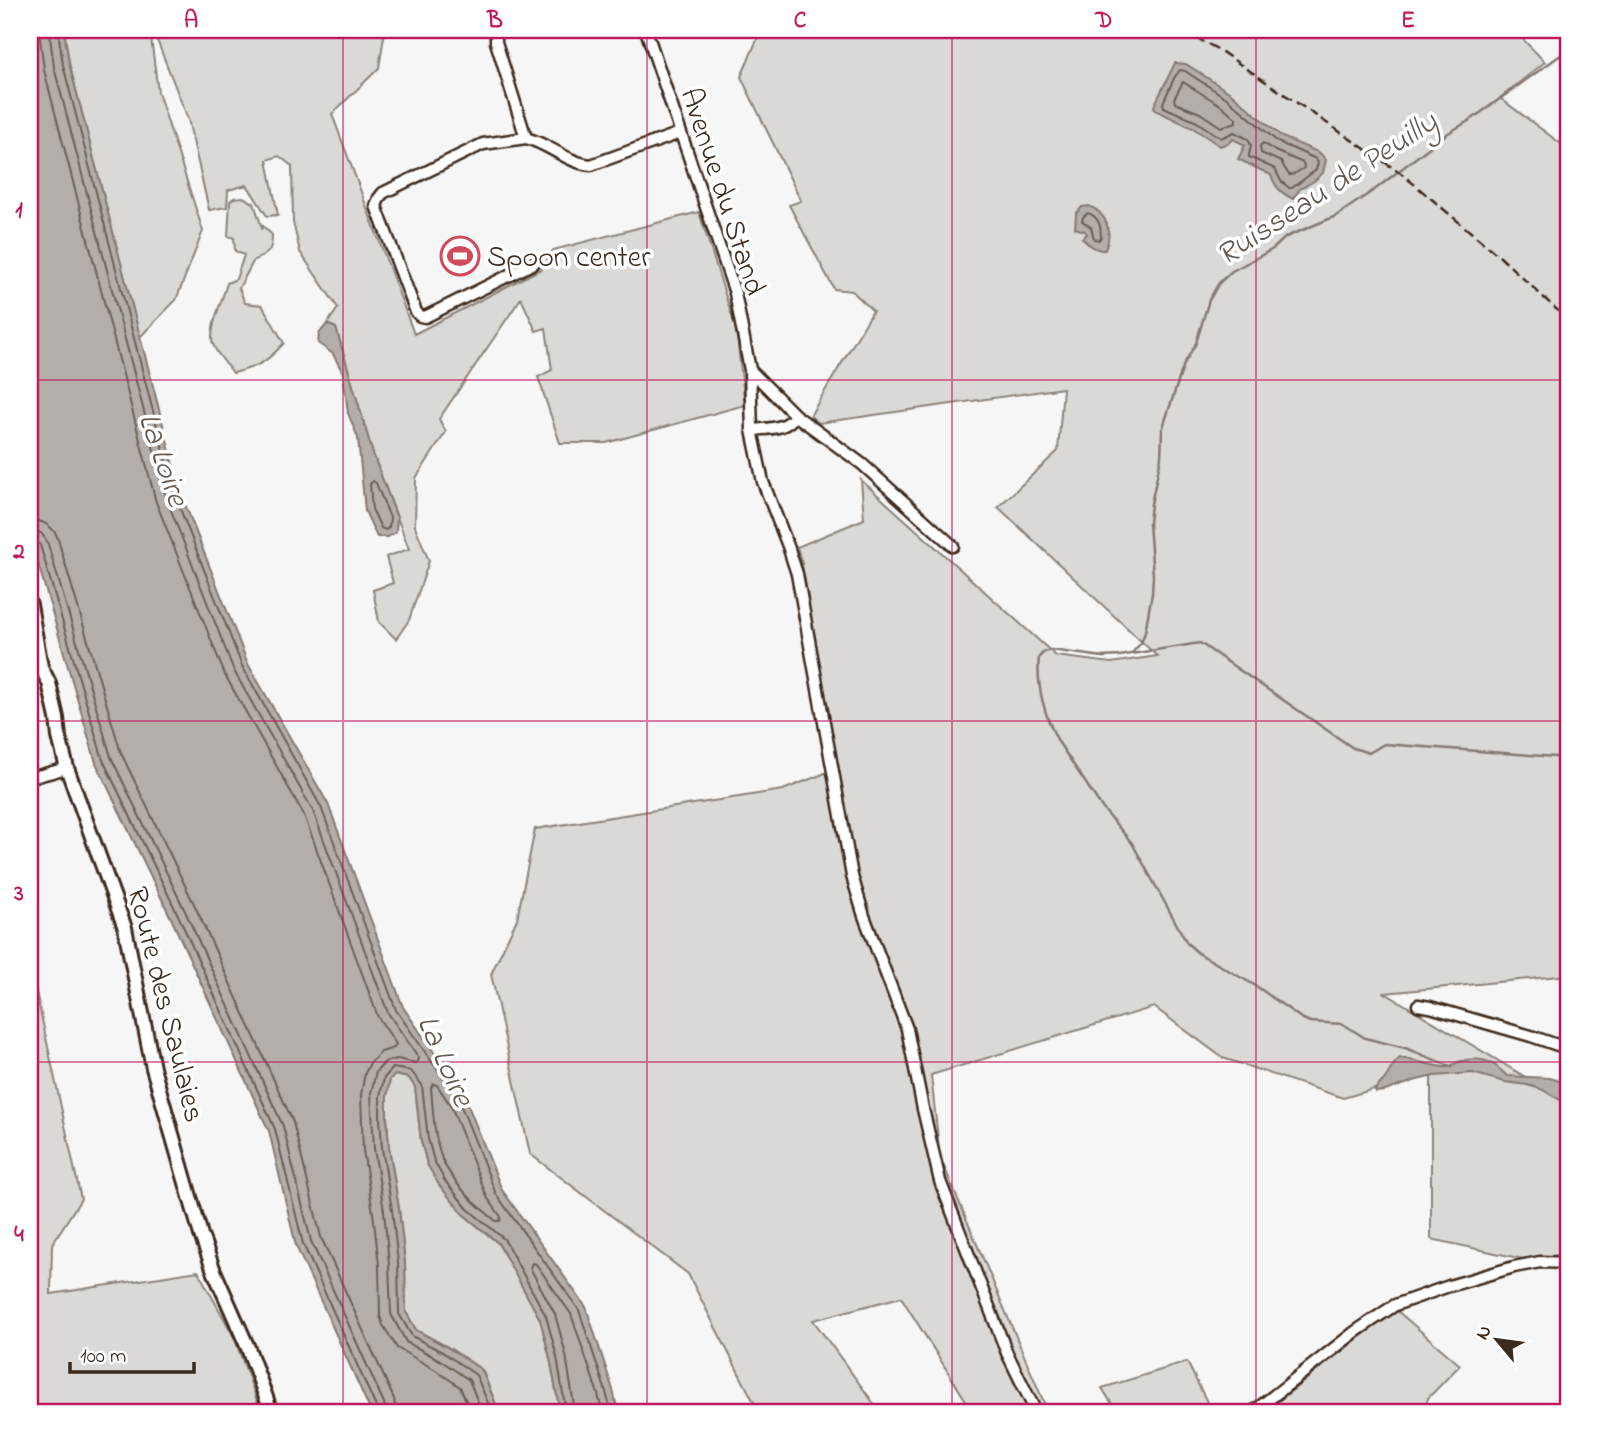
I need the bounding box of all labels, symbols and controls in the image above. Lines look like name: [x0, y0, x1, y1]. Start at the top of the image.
text: A: [184, 5, 198, 38]
text: B: [486, 5, 503, 38]
text: C: [794, 5, 807, 38]
text: D: [1095, 5, 1112, 38]
text: E: [1401, 5, 1415, 38]
street label: Avenue du Stand: [667, 82, 775, 301]
water label: Ruisseau de Peuilly: [1208, 100, 1449, 279]
text: 1: [15, 195, 23, 228]
sports icon: Spoon center: [439, 235, 481, 277]
place label: Spoon center: [487, 237, 651, 281]
water label: La Loire: [124, 407, 200, 515]
text: 2: [12, 536, 25, 569]
text: 3: [13, 878, 24, 911]
street label: Route des Saulaies: [114, 882, 215, 1127]
water label: La Loire: [403, 1008, 485, 1116]
text: 4: [14, 1219, 24, 1252]
north arrow: [1462, 1306, 1532, 1376]
text: N: [1469, 1321, 1499, 1345]
scale bar: [70, 1330, 194, 1374]
text: 100 m: [80, 1342, 126, 1372]

